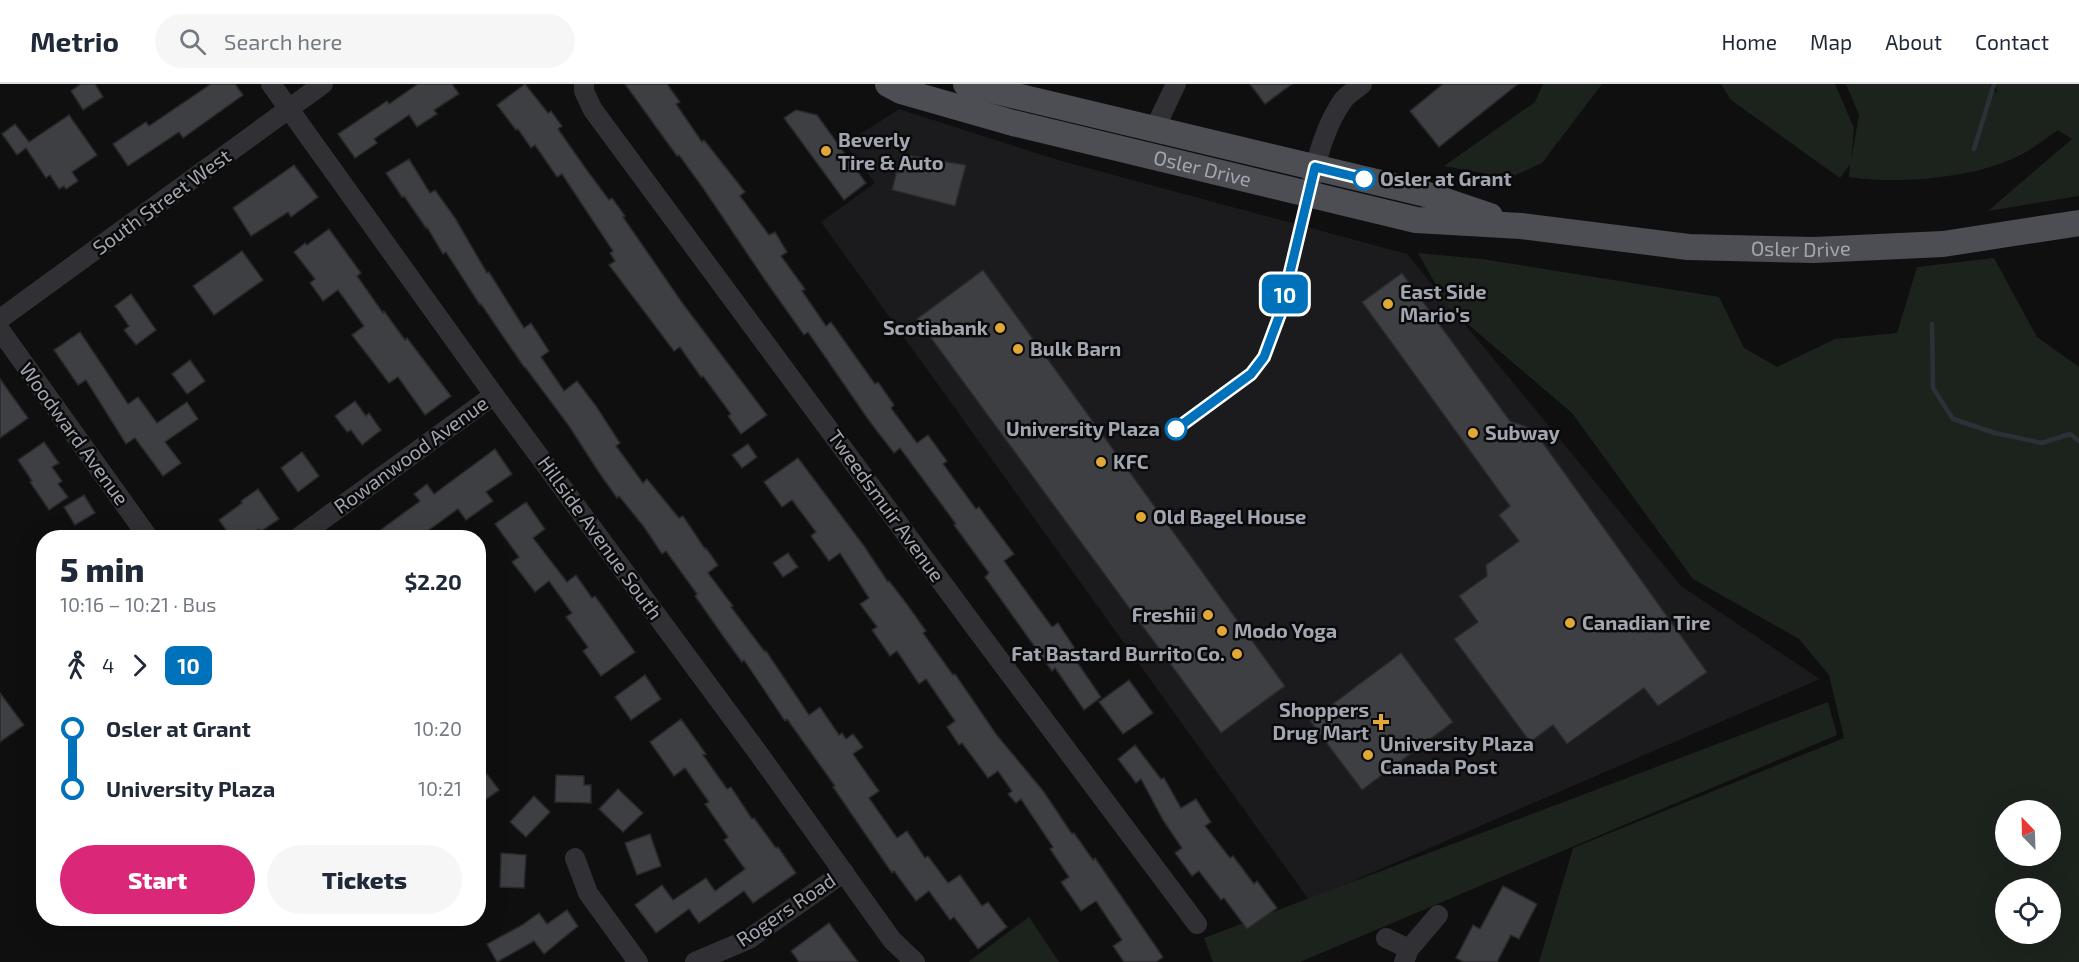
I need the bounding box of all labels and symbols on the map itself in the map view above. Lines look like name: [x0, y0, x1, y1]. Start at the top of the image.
place label: Beverly Tire & Auto: [838, 127, 944, 174]
street label: South Street West: [88, 143, 235, 259]
marker: Beverly Tire & Auto: [819, 144, 833, 158]
street label: Osler Drive: [1151, 144, 1254, 191]
place label: Osler at Grant: [1380, 166, 1512, 190]
marker: Osler at Grant: [1353, 168, 1375, 190]
street label: Osler Drive: [1751, 235, 1851, 261]
line badge: 10: [1258, 274, 1312, 314]
place label: East Side Mario's: [1400, 279, 1487, 326]
marker: East Side Mario's: [1381, 297, 1395, 311]
place label: Scotiabank: [883, 315, 989, 339]
marker: Scotiabank: [993, 321, 1007, 335]
place label: Bulk Barn: [1030, 336, 1121, 360]
marker: Bulk Barn: [1011, 342, 1025, 356]
street label: Woodward Avenue: [15, 357, 135, 509]
street label: Rowanwood Avenue: [329, 390, 492, 518]
place label: University Plaza: [1006, 416, 1160, 441]
marker: University Plaza: [1165, 418, 1187, 440]
place label: Subway: [1485, 420, 1561, 445]
street label: Tweedsmuir Avenue: [824, 425, 950, 586]
marker: Subway: [1466, 426, 1480, 440]
place label: KFC: [1113, 449, 1149, 473]
street label: Hillside Avenue South: [533, 451, 668, 624]
marker: KFC: [1094, 455, 1108, 469]
place label: Old Bagel House: [1153, 504, 1306, 528]
marker: Old Bagel House: [1134, 510, 1148, 524]
place label: Freshii: [1132, 602, 1196, 626]
marker: Freshii: [1201, 608, 1215, 622]
place label: Canadian Tire: [1582, 610, 1711, 634]
marker: Canadian Tire: [1563, 616, 1577, 630]
place label: Modo Yoga: [1234, 618, 1337, 642]
marker: Modo Yoga: [1215, 624, 1229, 638]
place label: Fat Bastard Burrito Co.: [1011, 641, 1225, 665]
marker: Fat Bastard Burrito Co.: [1230, 647, 1244, 661]
place label: Shoppers Drug Mart: [1273, 697, 1369, 744]
marker: Shoppers Drug Mart: [1374, 715, 1388, 729]
place label: University Plaza Canada Post: [1380, 731, 1534, 778]
marker: University Plaza Canada Post: [1361, 748, 1375, 762]
north arrow: [1995, 800, 2061, 866]
street label: Rogers Road: [731, 867, 839, 951]

